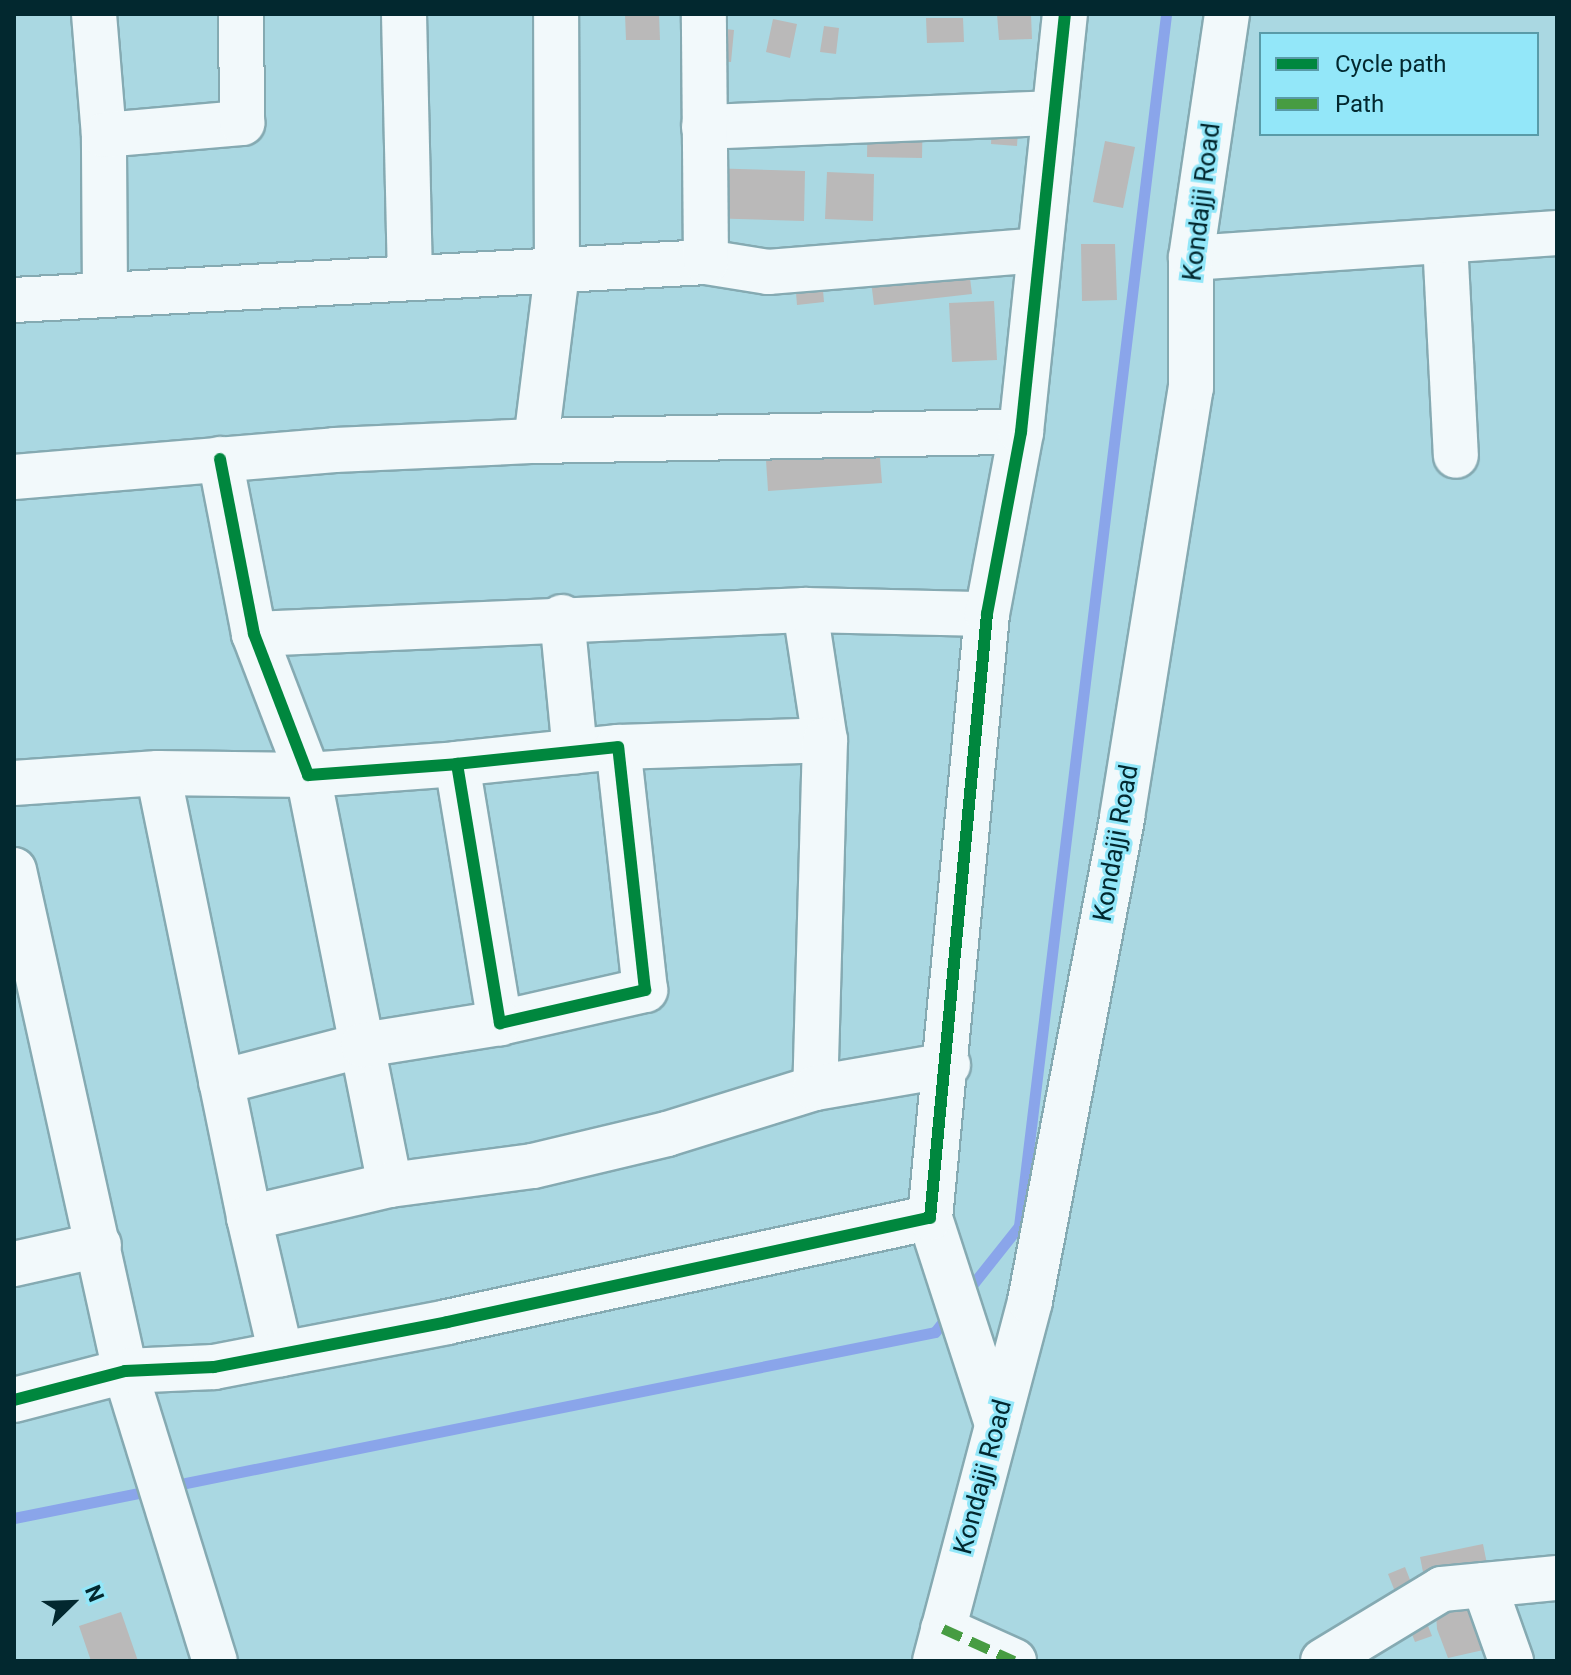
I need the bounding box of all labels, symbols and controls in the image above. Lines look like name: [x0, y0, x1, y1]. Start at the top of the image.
legend: [1259, 32, 1539, 136]
text: Cycle path: [1335, 50, 1447, 78]
text: Path: [1335, 90, 1384, 118]
street label: Kondajji Road: [1177, 121, 1227, 283]
street label: Kondajji Road: [1087, 762, 1145, 924]
street label: Kondajji Road: [947, 1396, 1019, 1558]
north arrow: [32, 1563, 112, 1643]
text: N: [80, 1581, 109, 1605]

